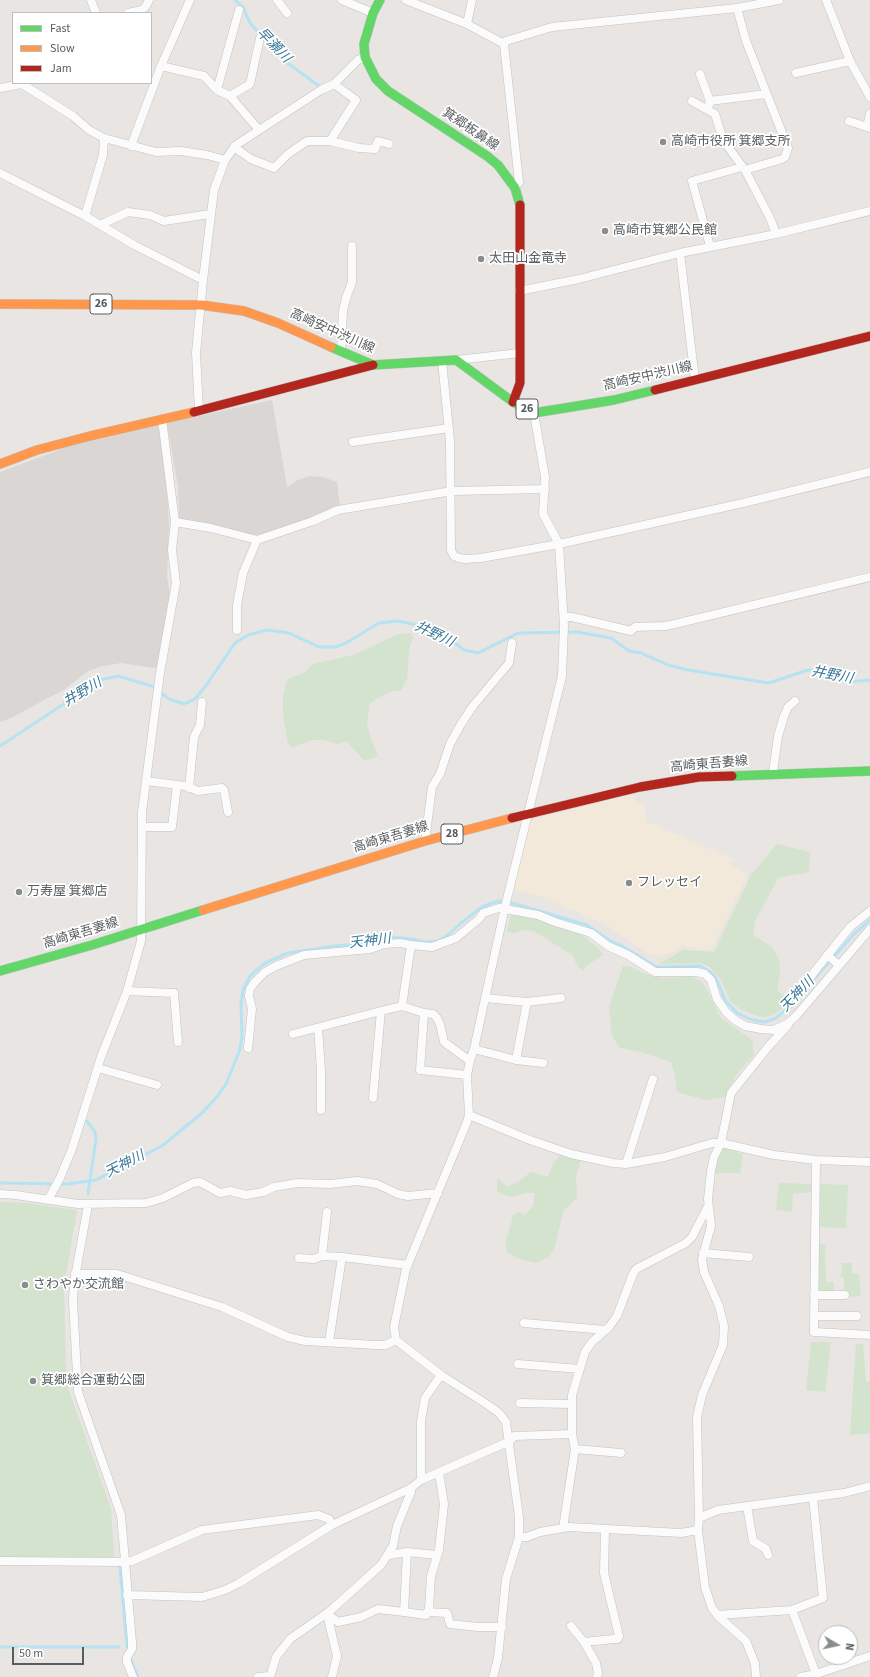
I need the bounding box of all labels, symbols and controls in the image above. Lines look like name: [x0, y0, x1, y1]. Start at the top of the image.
legend: [12, 12, 152, 84]
text: Fast: [50, 20, 70, 37]
water label: 早瀬川: [252, 25, 294, 67]
text: Slow: [50, 40, 75, 57]
text: Jam: [50, 60, 72, 77]
street label: 箕郷板鼻線: [439, 105, 501, 155]
place label: 高崎市役所 箕郷支所: [671, 134, 791, 150]
marker: 高崎市役所 箕郷支所: [658, 137, 668, 147]
place label: 高崎市箕郷公民館: [613, 223, 717, 239]
marker: 高崎市箕郷公民館: [600, 226, 610, 236]
place label: 太田山金竜寺: [489, 251, 567, 267]
marker: 太田山金竜寺: [476, 254, 486, 264]
road number: 26: [90, 294, 112, 314]
street label: 高崎安中渋川線: [287, 306, 377, 358]
street label: 高崎安中渋川線: [602, 359, 694, 395]
road number: 26: [516, 399, 538, 419]
water label: 井野川: [411, 619, 457, 651]
water label: 井野川: [810, 664, 854, 688]
water label: 井野川: [61, 675, 105, 711]
street label: 高崎東吾妻線: [669, 754, 749, 776]
street label: 高崎東吾妻線: [351, 819, 431, 857]
road number: 28: [441, 824, 463, 844]
place label: フレッセイ: [637, 875, 702, 891]
marker: フレッセイ: [624, 878, 634, 888]
place label: 万寿屋 箕郷店: [27, 884, 108, 900]
marker: 万寿屋 箕郷店: [14, 887, 24, 897]
street label: 高崎東吾妻線: [41, 915, 121, 953]
water label: 天神川: [348, 931, 392, 953]
water label: 天神川: [777, 974, 819, 1016]
water label: 天神川: [102, 1148, 148, 1182]
place label: さわやか交流館: [33, 1277, 124, 1293]
marker: さわやか交流館: [20, 1280, 30, 1290]
place label: 箕郷総合運動公園: [41, 1373, 145, 1389]
marker: 箕郷総合運動公園: [28, 1376, 38, 1386]
north arrow: [818, 1625, 858, 1665]
scale bar: [14, 1639, 86, 1665]
text: N: [841, 1642, 857, 1652]
text: 50 m: [19, 1645, 43, 1662]

